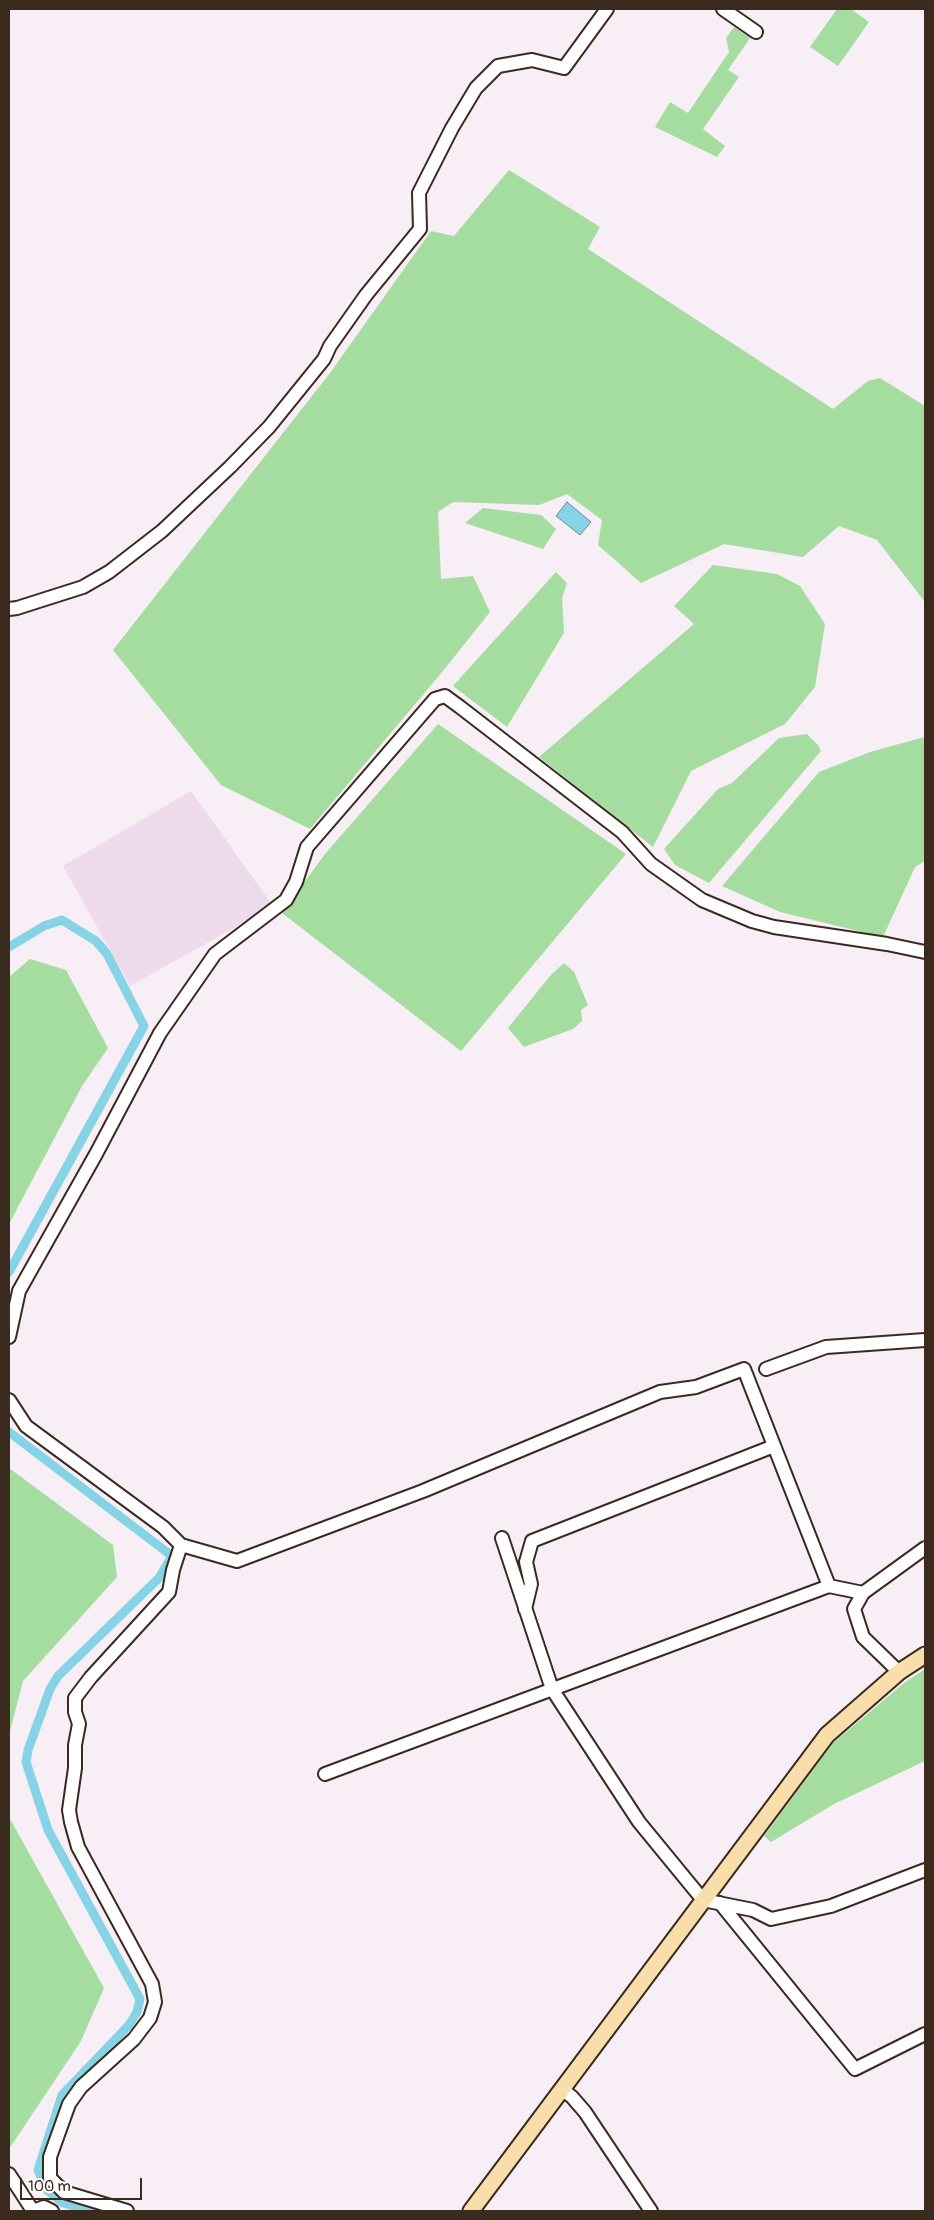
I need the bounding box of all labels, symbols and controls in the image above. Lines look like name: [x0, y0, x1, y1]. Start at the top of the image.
scale bar: [22, 2168, 145, 2200]
text: 100 m: [28, 2177, 71, 2196]

